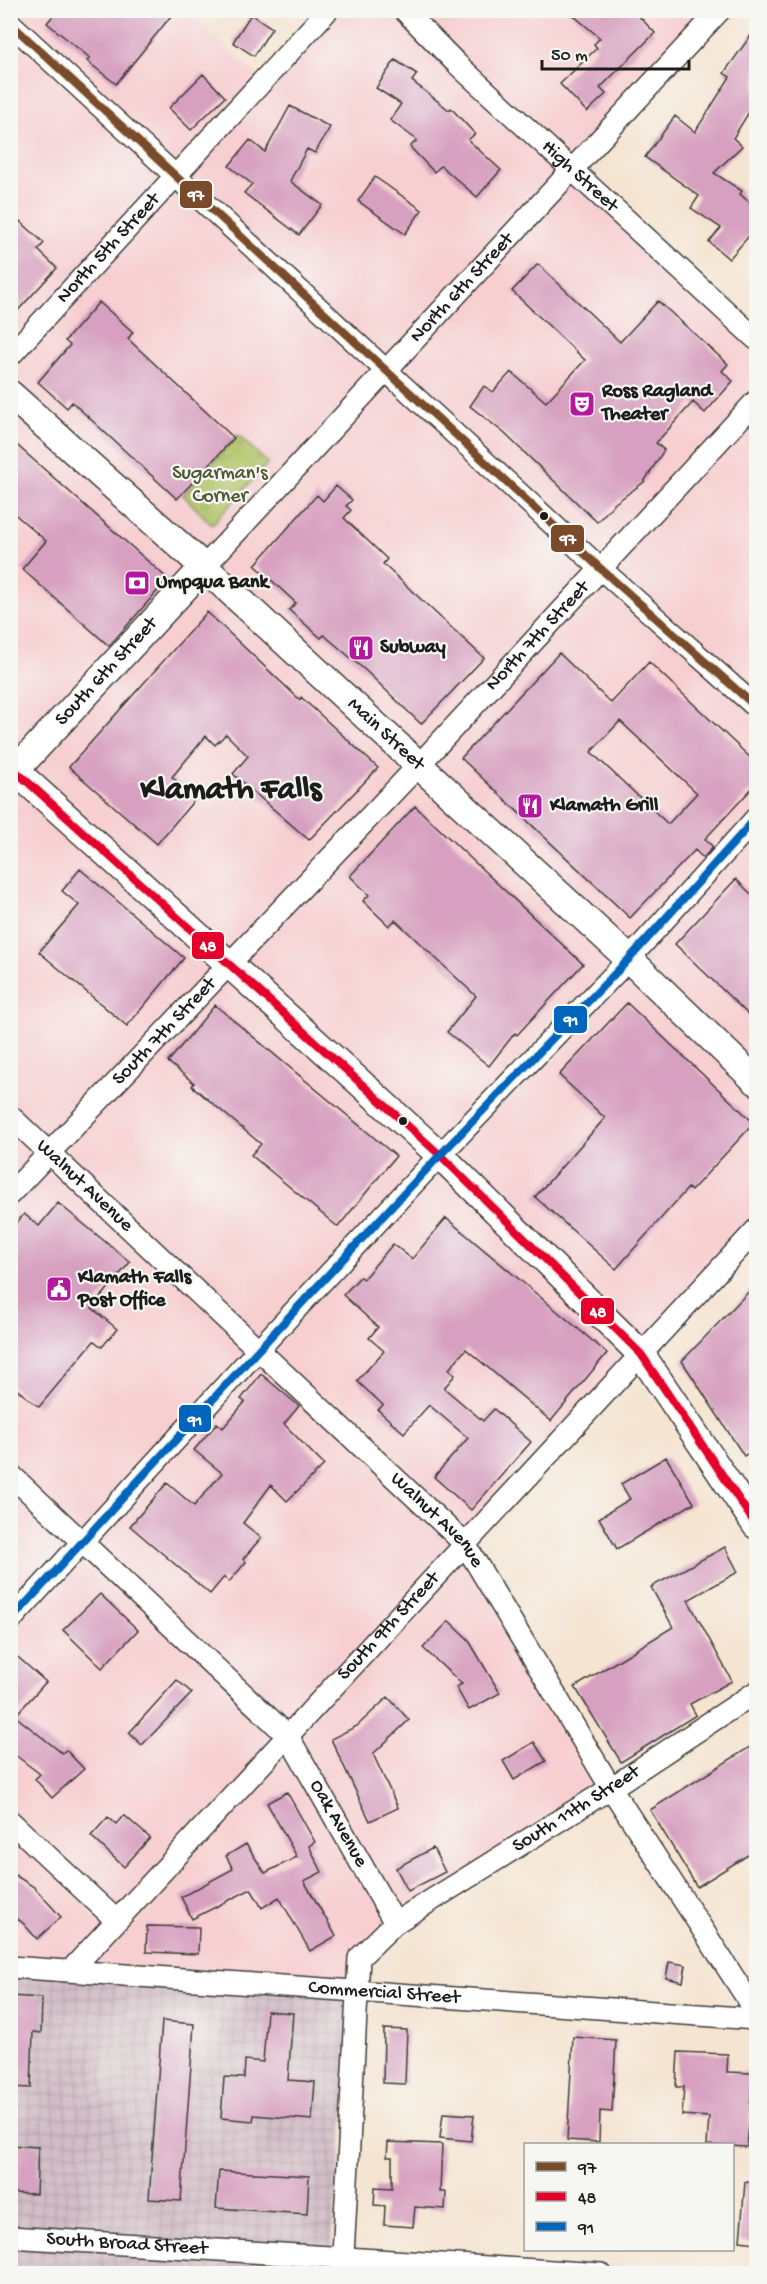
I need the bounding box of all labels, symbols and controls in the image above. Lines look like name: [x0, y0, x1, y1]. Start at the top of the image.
scale bar: [542, 33, 689, 71]
text: 50 m: [551, 46, 588, 67]
street label: High Street: [536, 136, 624, 219]
line badge: 97: [179, 180, 213, 209]
street label: North 5th Street: [52, 187, 166, 308]
text: 97: [187, 188, 205, 207]
street label: North 6th Street: [406, 227, 520, 348]
place label: Ross Ragland Theater: [600, 381, 714, 427]
theatre icon: Ross Ragland Theater: [567, 389, 597, 419]
park label: Sugarman's Corner: [172, 463, 268, 509]
unlabelled marker: [538, 510, 550, 522]
line badge: 97: [550, 524, 585, 553]
text: 97: [559, 532, 577, 551]
bank icon: Umpqua Bank: [122, 568, 152, 598]
place label: Umpqua Bank: [156, 572, 271, 595]
street label: North 7th Street: [481, 575, 596, 696]
street label: South 6th Street: [51, 611, 164, 731]
restaurant icon: Subway: [346, 633, 376, 663]
place label: Subway: [380, 637, 446, 660]
street label: Main Street: [342, 693, 430, 777]
district label: Klamath Falls: [140, 772, 324, 810]
restaurant icon: Klamath Grill: [515, 791, 545, 821]
place label: Klamath Grill: [549, 795, 659, 818]
line badge: 48: [191, 931, 225, 960]
text: 48: [199, 939, 216, 958]
street label: South 7th Street: [108, 972, 223, 1091]
line badge: 91: [553, 1005, 588, 1034]
text: 91: [563, 1013, 578, 1032]
unlabelled marker: [397, 1115, 409, 1127]
street label: Walnut Avenue: [31, 1135, 138, 1237]
place label: Klamath Falls Post Office: [77, 1267, 193, 1313]
public building icon: Klamath Falls Post Office: [44, 1274, 74, 1304]
line badge: 48: [580, 1297, 615, 1325]
text: 48: [589, 1305, 606, 1324]
line badge: 91: [178, 1404, 212, 1433]
text: 91: [187, 1413, 202, 1432]
street label: Walnut Avenue: [385, 1468, 488, 1572]
street label: South 9th Street: [333, 1566, 446, 1686]
street label: South 11th Street: [508, 1760, 646, 1858]
street label: Oak Avenue: [304, 1776, 373, 1872]
street label: Commercial Street: [308, 1976, 462, 2010]
legend: [524, 2143, 734, 2251]
text: 97: [577, 2159, 597, 2180]
text: 48: [578, 2189, 597, 2210]
text: 91: [577, 2219, 594, 2240]
street label: South Broad Street: [46, 2228, 210, 2261]

